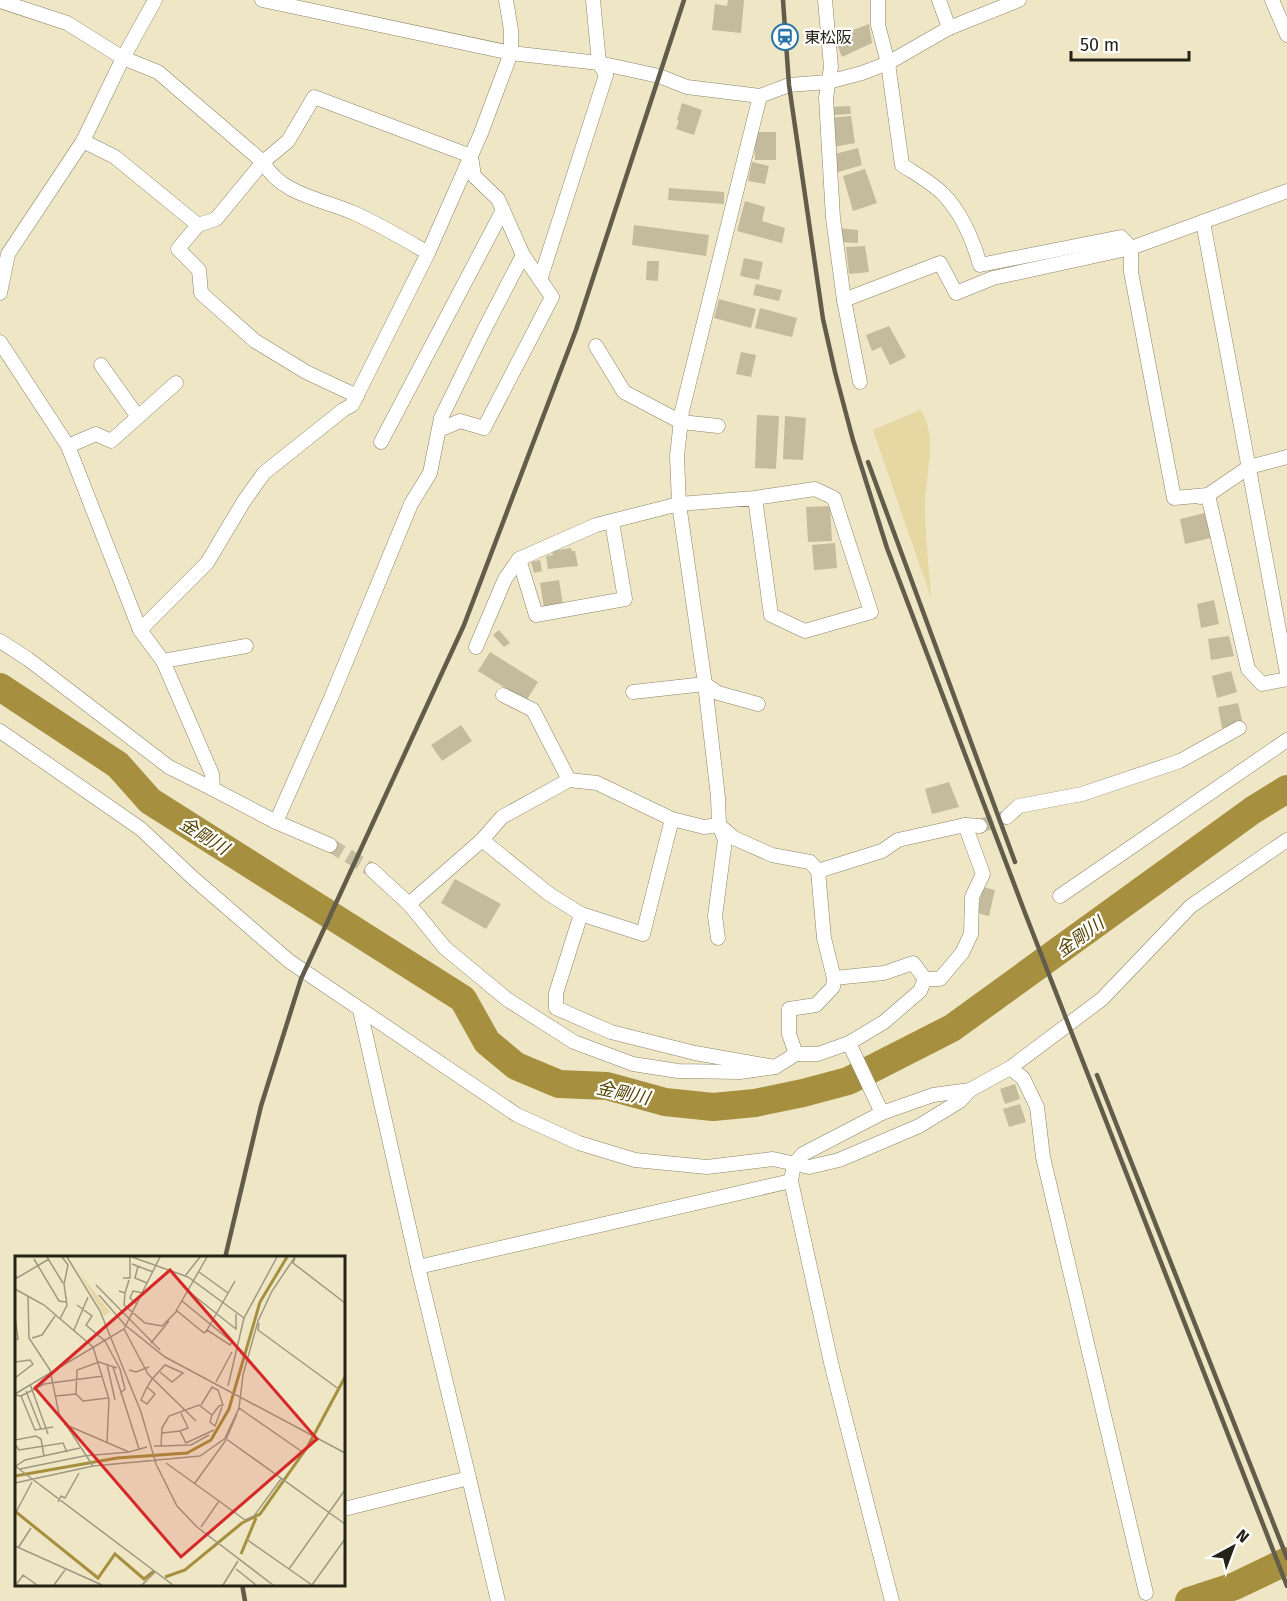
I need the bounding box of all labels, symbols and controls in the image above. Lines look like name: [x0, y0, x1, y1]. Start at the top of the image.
station icon: 東松阪: [770, 22, 800, 52]
scale bar: [1071, 24, 1190, 62]
place label: 東松阪: [804, 28, 852, 47]
text: 50 m: [1080, 34, 1119, 56]
water label: 金剛川: [175, 812, 234, 861]
water label: 金剛川: [1052, 911, 1110, 962]
water label: 金剛川: [594, 1077, 654, 1110]
inset map: [15, 1256, 345, 1586]
north arrow: [1203, 1517, 1263, 1577]
text: N: [1232, 1525, 1253, 1547]

